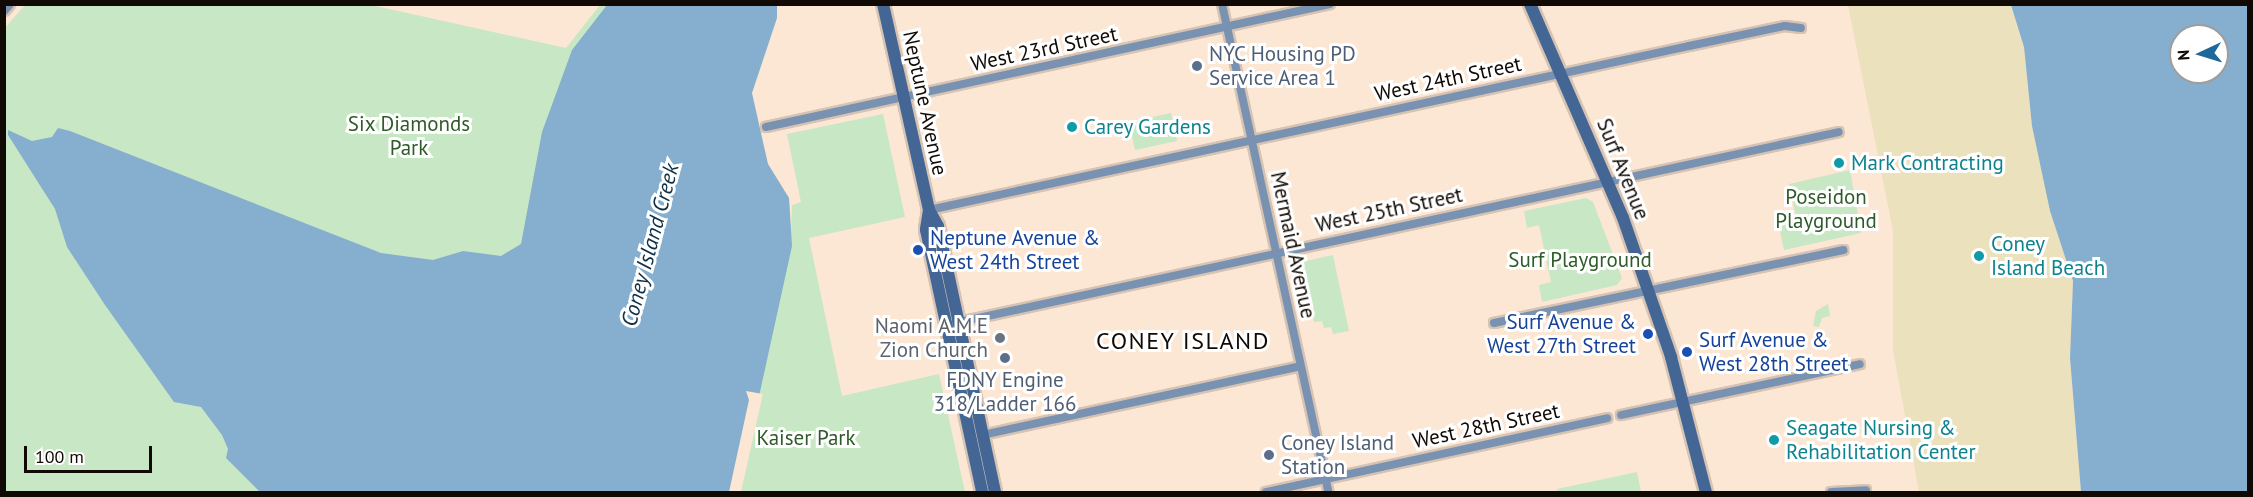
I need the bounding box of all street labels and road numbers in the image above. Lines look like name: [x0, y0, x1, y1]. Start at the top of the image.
street label: West 23rd Street: [968, 21, 1120, 77]
street label: Neptune Avenue: [897, 28, 953, 178]
street label: West 24th Street: [1372, 51, 1524, 107]
street label: Surf Avenue: [1591, 114, 1655, 224]
street label: Mermaid Avenue: [1265, 169, 1321, 321]
street label: West 25th Street: [1313, 182, 1465, 238]
street label: West 28th Street: [1410, 398, 1562, 454]

